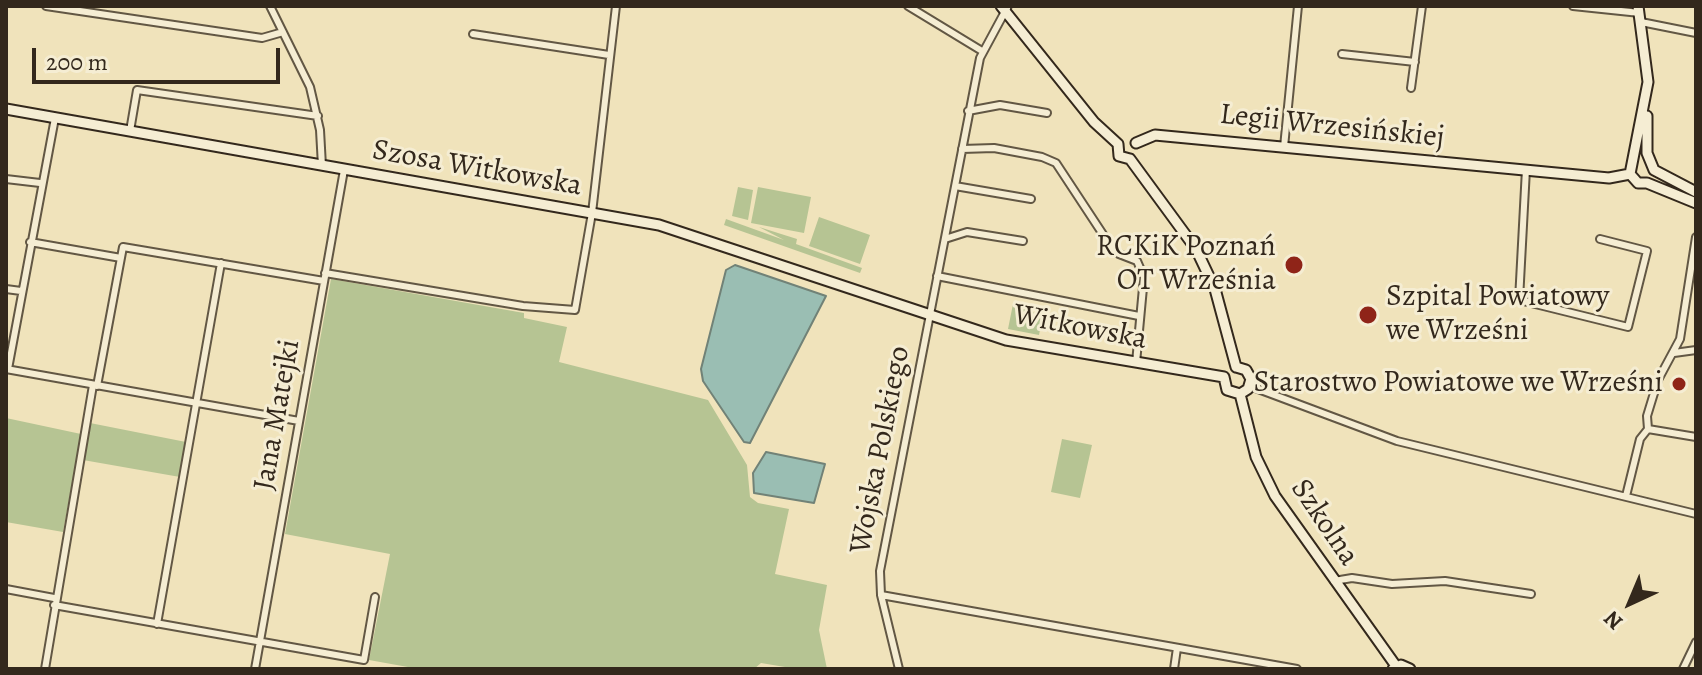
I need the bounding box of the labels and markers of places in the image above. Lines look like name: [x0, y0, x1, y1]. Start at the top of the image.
place label: RCKiK Poznań OT Września: [1096, 230, 1276, 300]
marker: RCKiK Poznań OT Września: [1283, 254, 1305, 276]
place label: Szpital Powiatowy we Wrześni: [1386, 280, 1609, 350]
marker: Szpital Powiatowy we Wrześni: [1357, 304, 1379, 326]
place label: Starostwo Powiatowe we Wrześni: [1253, 366, 1663, 402]
marker: Starostwo Powiatowe we Wrześni: [1670, 375, 1688, 393]

